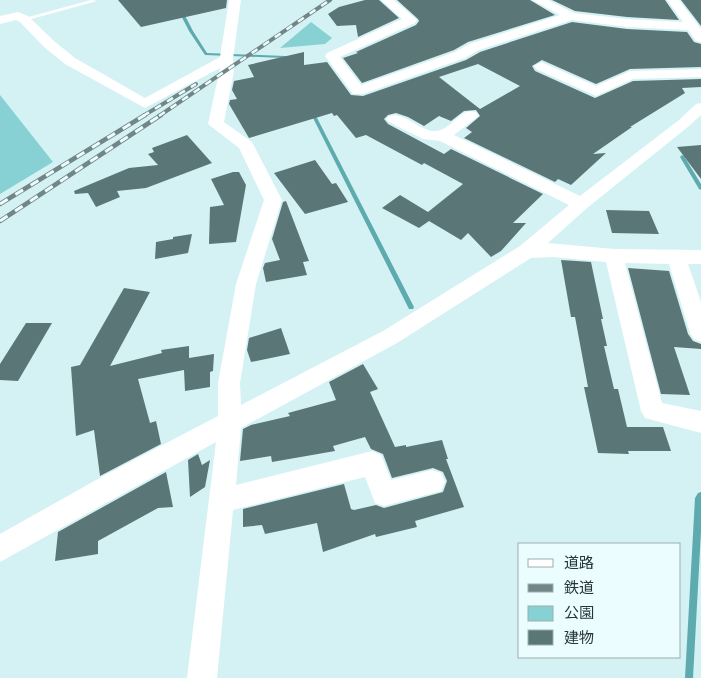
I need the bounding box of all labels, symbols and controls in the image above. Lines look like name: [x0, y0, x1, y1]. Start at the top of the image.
legend: [518, 543, 681, 658]
text: 道路: [564, 554, 594, 572]
text: 鉄道: [564, 579, 594, 597]
text: 公園: [564, 604, 594, 622]
text: 建物: [564, 629, 594, 647]

